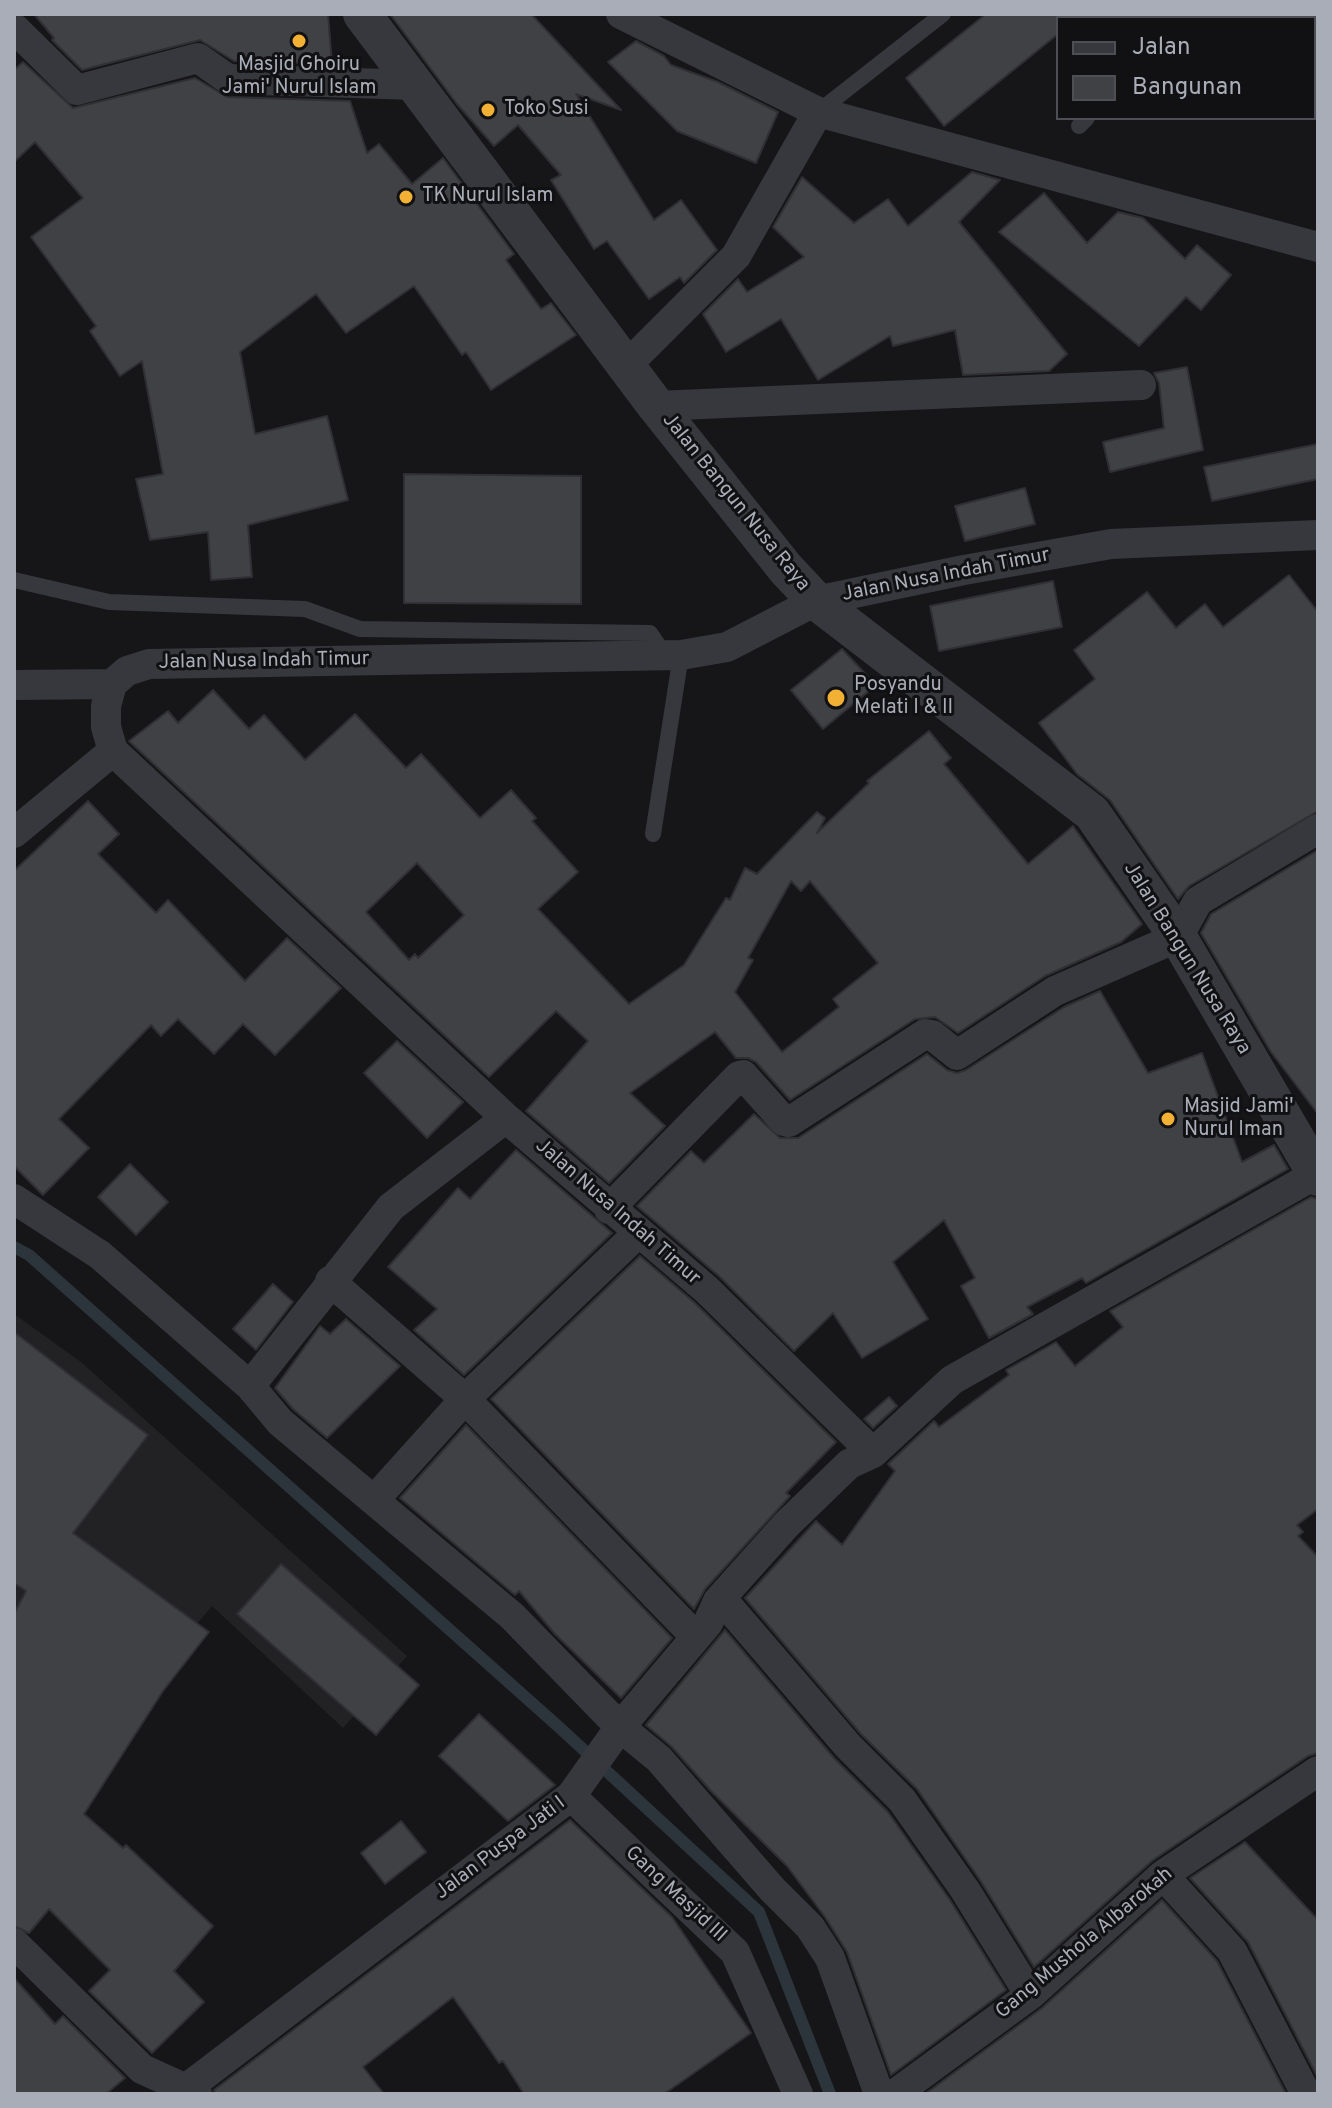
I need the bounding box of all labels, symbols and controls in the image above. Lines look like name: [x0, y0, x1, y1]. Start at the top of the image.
legend: [1056, 16, 1316, 120]
marker: Masjid Ghoiru Jami' Nurul Islam: [290, 32, 308, 50]
text: Jalan: [1132, 33, 1190, 63]
place label: Masjid Ghoiru Jami' Nurul Islam: [222, 54, 376, 101]
text: Bangunan: [1132, 73, 1242, 103]
place label: Toko Susi: [504, 98, 589, 122]
marker: Toko Susi: [479, 101, 497, 119]
place label: TK Nurul Islam: [422, 185, 553, 209]
marker: TK Nurul Islam: [397, 188, 415, 206]
street label: Jalan Bangun Nusa Raya: [656, 409, 814, 597]
street label: Jalan Nusa Indah Timur: [840, 544, 1052, 608]
street label: Jalan Nusa Indah Timur: [158, 648, 370, 676]
place label: Posyandu Melati I & II: [854, 674, 953, 721]
marker: Posyandu Melati I & II: [825, 687, 847, 709]
street label: Jalan Bangun Nusa Raya: [1117, 859, 1255, 1059]
place label: Masjid Jami' Nurul Iman: [1184, 1096, 1293, 1143]
marker: Masjid Jami' Nurul Iman: [1159, 1110, 1177, 1128]
street label: Jalan Nusa Indah Timur: [529, 1135, 705, 1291]
street label: Jalan Puspa Jati I: [431, 1792, 571, 1906]
street label: Gang Masjid III: [619, 1842, 731, 1948]
street label: Gang Mushola Albarokah: [992, 1863, 1178, 2025]

